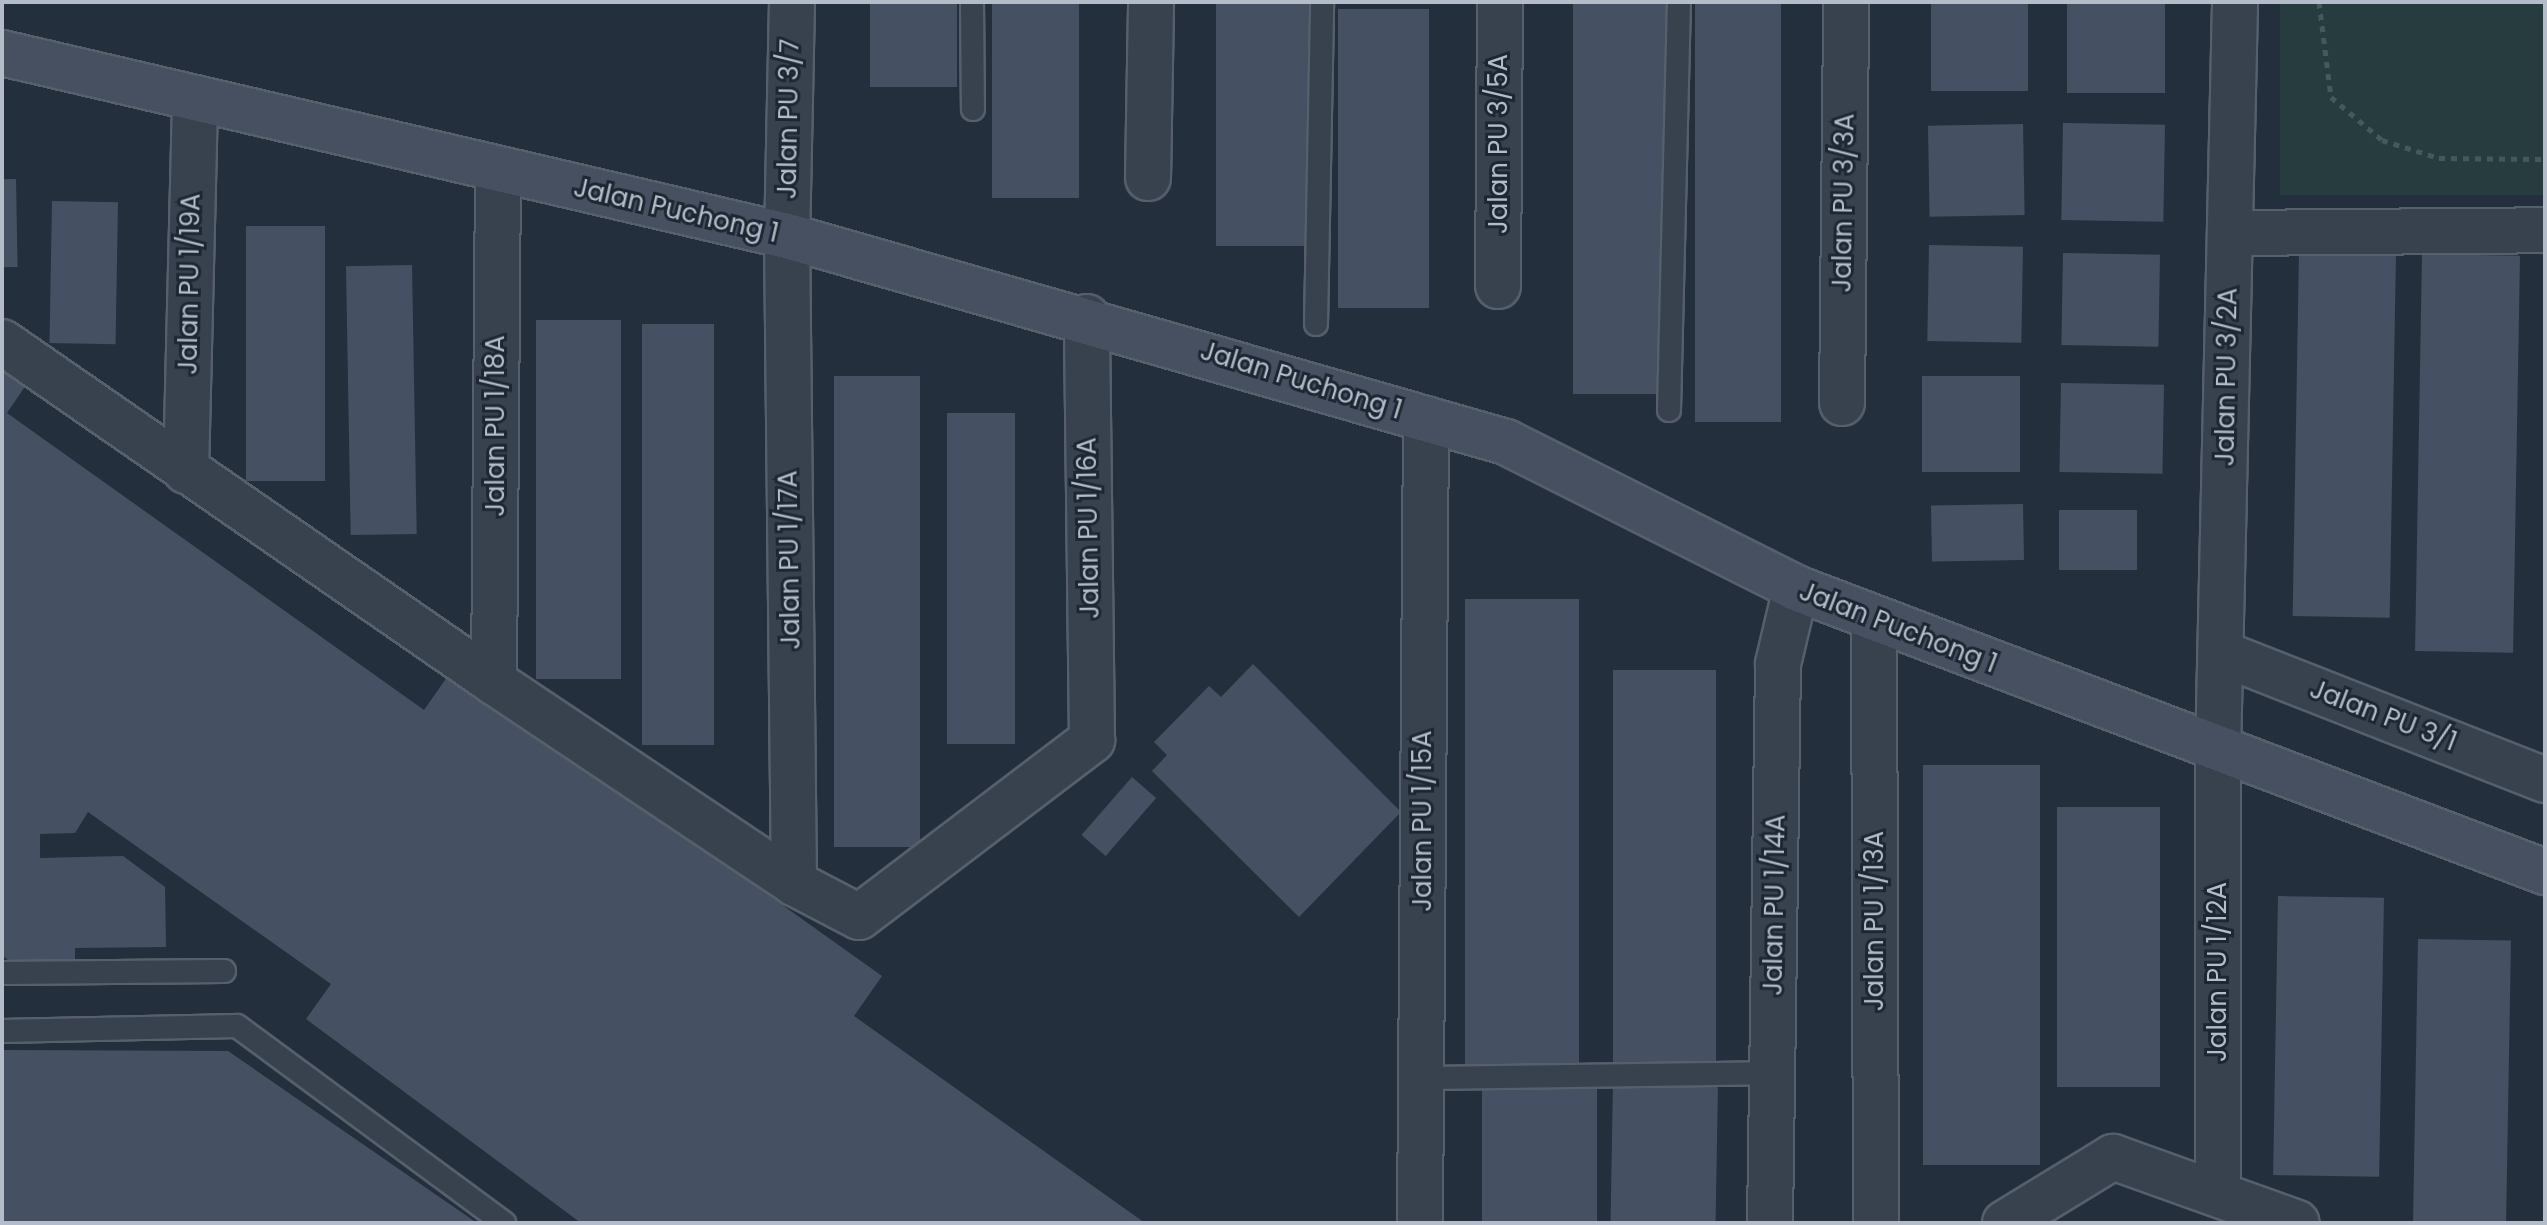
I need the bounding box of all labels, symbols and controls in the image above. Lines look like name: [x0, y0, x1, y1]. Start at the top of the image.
street label: Jalan PU 3/7: [772, 39, 806, 199]
street label: Jalan PU 3/5A: [1483, 54, 1515, 234]
street label: Jalan PU 3/3A: [1827, 113, 1861, 293]
street label: Jalan Puchong 1: [571, 172, 781, 250]
street label: Jalan PU 1/19A: [173, 193, 207, 375]
street label: Jalan PU 3/2A: [2210, 287, 2244, 467]
street label: Jalan PU 1/18A: [480, 335, 512, 517]
street label: Jalan Puchong 1: [1196, 336, 1406, 426]
street label: Jalan PU 1/16A: [1072, 437, 1106, 619]
street label: Jalan PU 1/17A: [773, 470, 807, 650]
street label: Jalan Puchong 1: [1795, 576, 2001, 680]
street label: Jalan PU 3/1: [2305, 674, 2461, 758]
street label: Jalan PU 1/15A: [1407, 730, 1439, 912]
street label: Jalan PU 1/14A: [1758, 814, 1792, 996]
street label: Jalan PU 1/13A: [1859, 831, 1891, 1011]
street label: Jalan PU 1/12A: [2202, 882, 2234, 1062]

